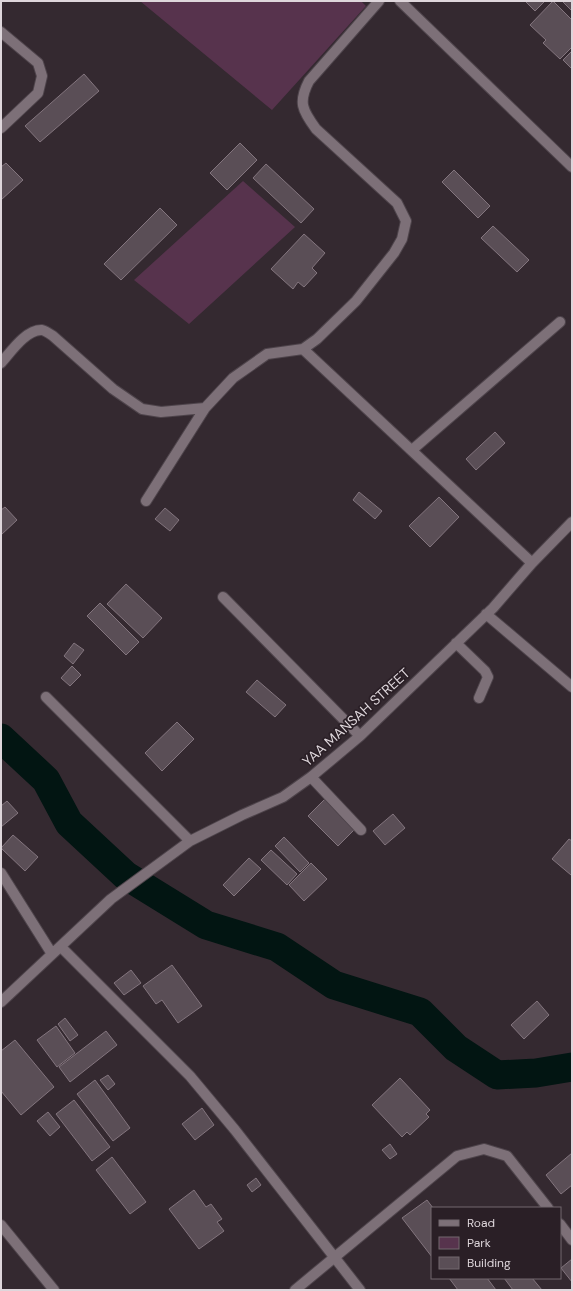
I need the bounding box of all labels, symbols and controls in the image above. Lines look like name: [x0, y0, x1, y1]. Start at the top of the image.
street label: YAA MANSAH STREET: [298, 664, 414, 770]
legend: [431, 1207, 561, 1279]
text: Road: [467, 1215, 495, 1231]
text: Park: [467, 1235, 491, 1251]
text: Building: [467, 1255, 511, 1271]

